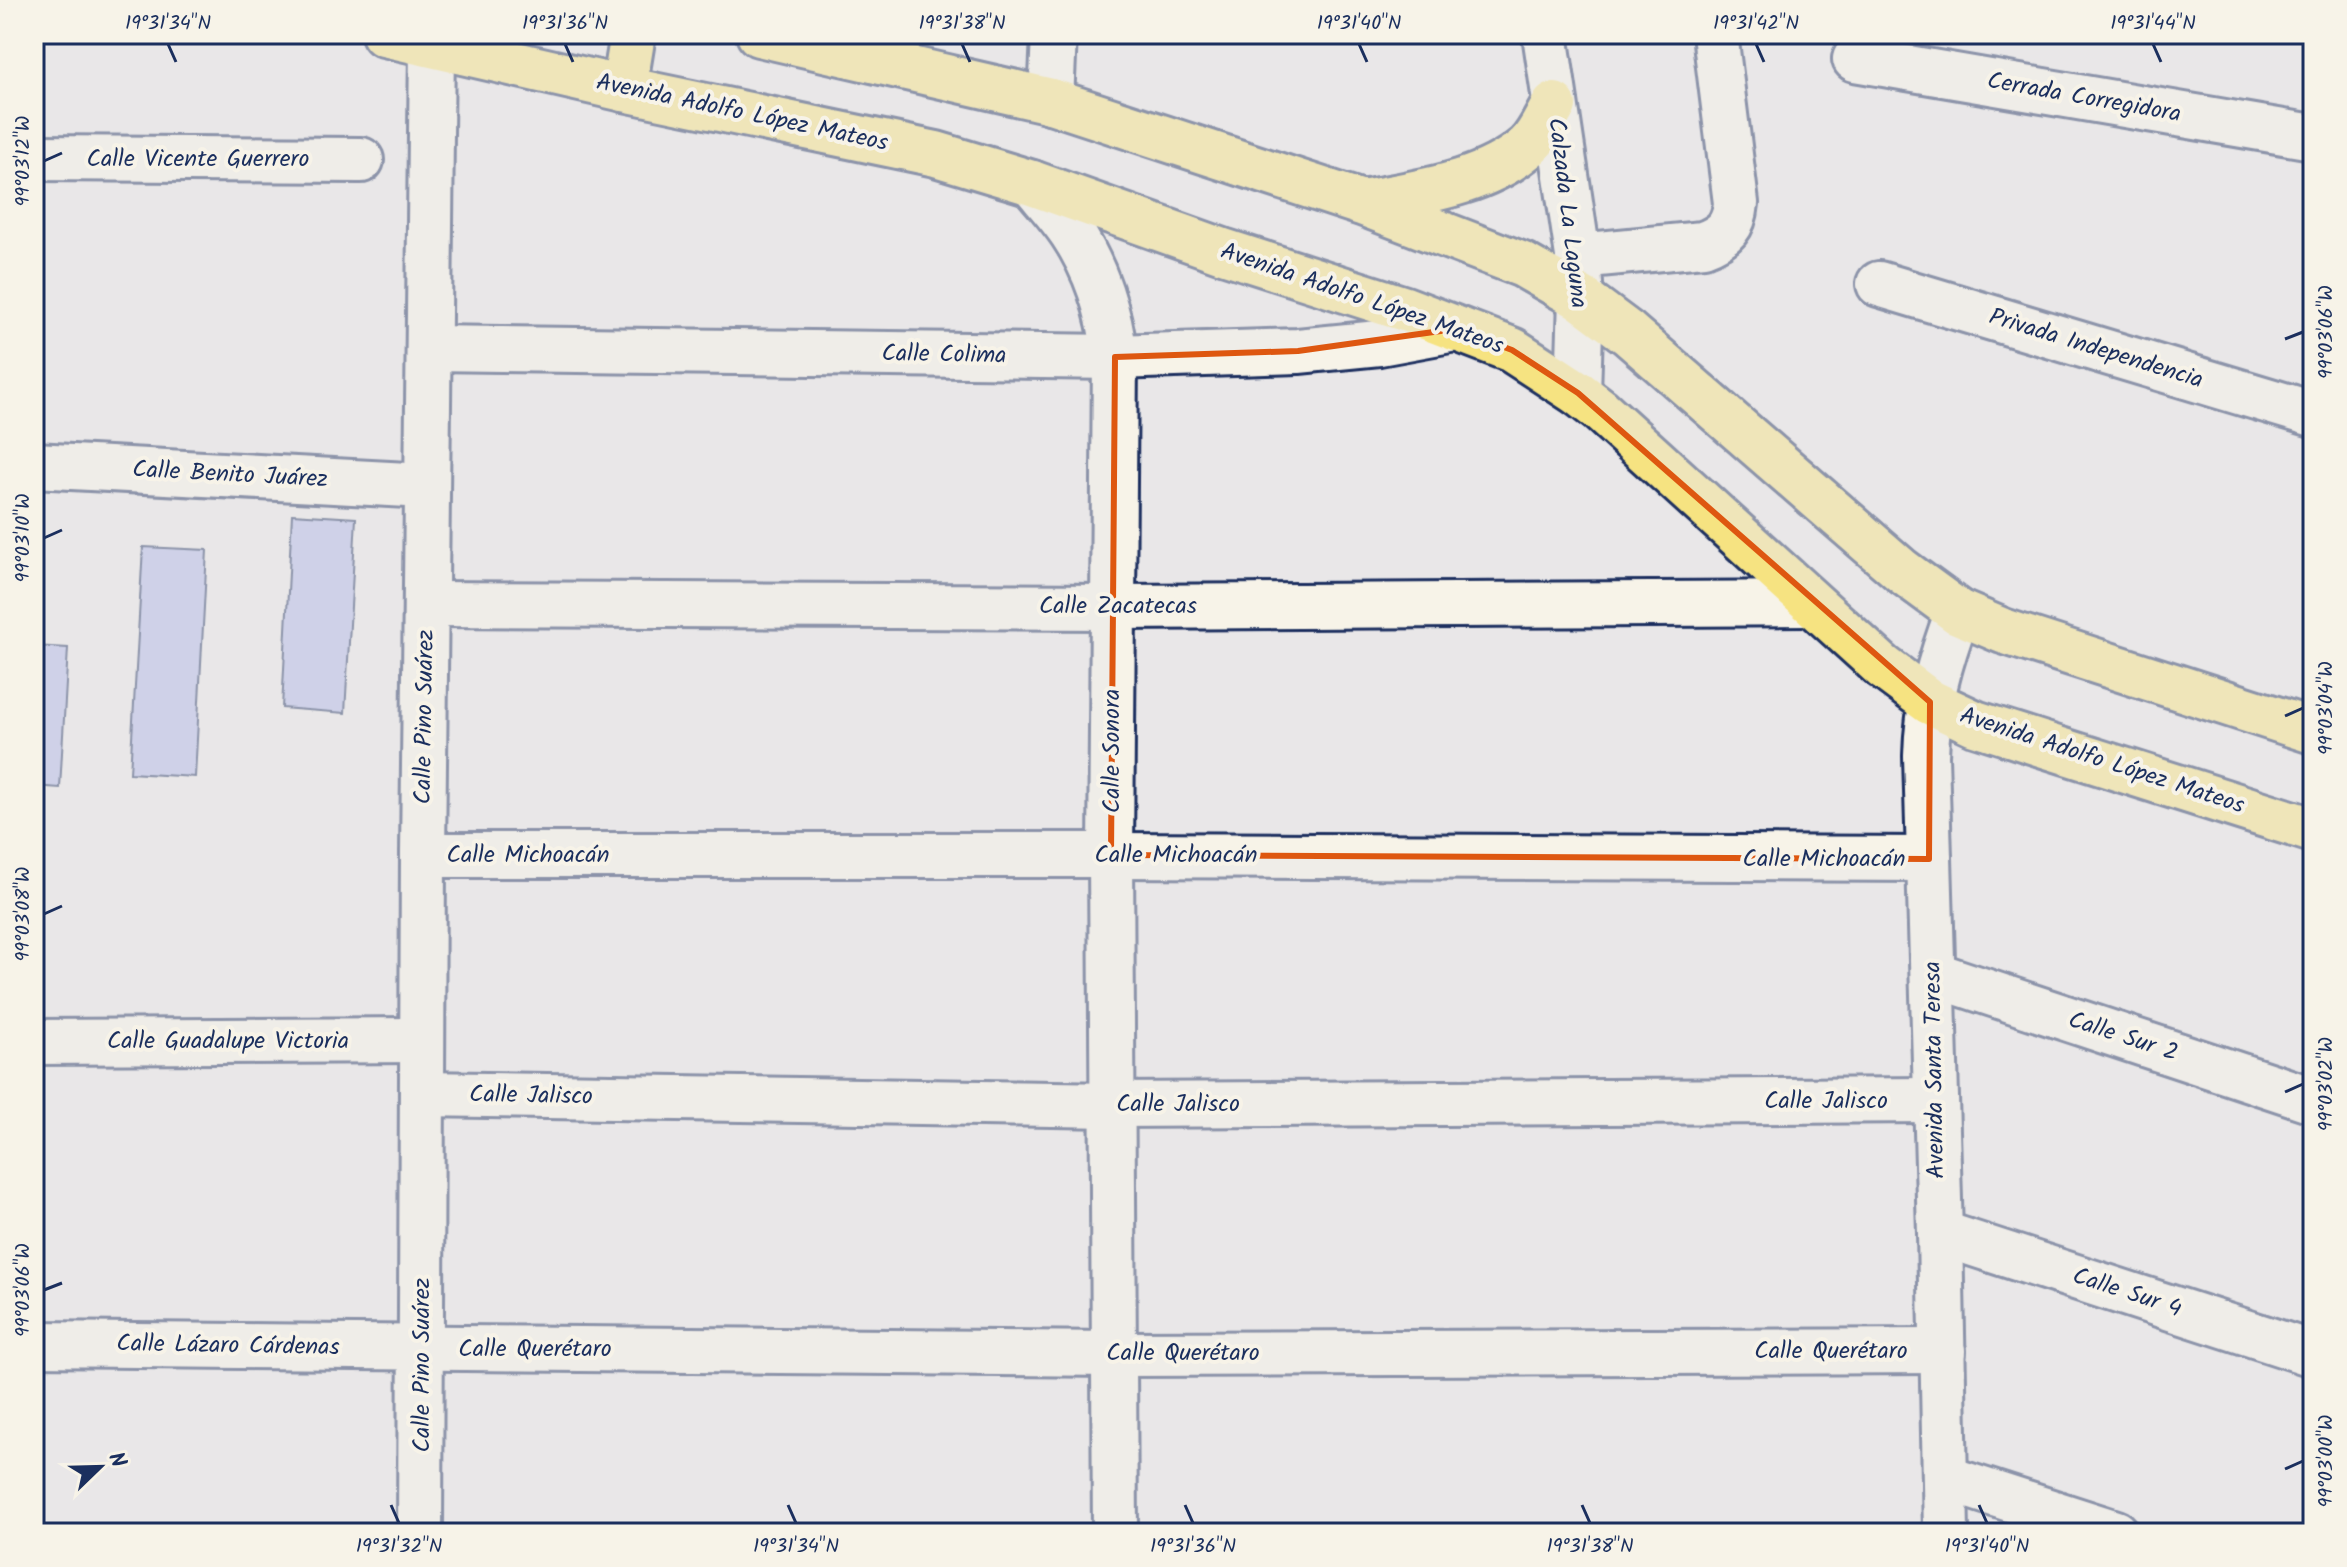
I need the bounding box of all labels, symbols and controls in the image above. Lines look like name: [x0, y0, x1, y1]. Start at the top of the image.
text: 19°31'34"N: [125, 8, 211, 40]
text: 19°31'36"N: [522, 8, 608, 40]
text: 19°31'38"N: [918, 8, 1006, 40]
text: 19°31'40"N: [1317, 8, 1401, 40]
text: 19°31'42"N: [1713, 8, 1799, 40]
text: 19°31'44"N: [2110, 8, 2196, 40]
street label: Cerrada Corregidora: [1984, 62, 2184, 134]
street label: Avenida Adolfo López Mateos: [592, 63, 892, 163]
text: 99°03'12"W: [8, 116, 40, 206]
street label: Calzada La Laguna: [1536, 116, 1598, 310]
street label: Calle Vicente Guerrero: [87, 140, 310, 179]
street label: Avenida Adolfo López Mateos: [1215, 232, 1509, 366]
text: 99°03'06"W: [2311, 285, 2343, 379]
street label: Privada Independencia: [1984, 298, 2208, 400]
street label: Calle Colima: [881, 334, 1007, 376]
street label: Calle Benito Juárez: [131, 450, 329, 500]
text: 99°03'10"W: [8, 493, 40, 583]
street label: Calle Zacatecas: [1039, 587, 1197, 626]
street label: Calle Pino Suárez: [404, 629, 446, 805]
text: 99°03'04"W: [2311, 661, 2343, 755]
street label: Calle Sonora: [1093, 689, 1132, 813]
street label: Avenida Adolfo López Mateos: [1954, 696, 2250, 826]
street label: Calle Michoacán: [447, 836, 609, 875]
street label: Calle Michoacán: [1095, 836, 1257, 875]
street label: Calle Michoacán: [1743, 840, 1905, 879]
text: 99°03'08"W: [8, 867, 40, 961]
street label: Avenida Santa Teresa: [1914, 961, 1956, 1179]
street label: Calle Sur 2: [2063, 1001, 2183, 1073]
street label: Calle Guadalupe Victoria: [107, 1022, 349, 1061]
text: 99°03'02"W: [2311, 1037, 2343, 1131]
street label: Calle Jalisco: [469, 1075, 593, 1117]
street label: Calle Jalisco: [1764, 1082, 1888, 1121]
street label: Calle Jalisco: [1116, 1085, 1240, 1124]
text: 99°03'06"W: [8, 1243, 40, 1337]
street label: Calle Sur 4: [2067, 1257, 2187, 1329]
street label: Calle Pino Suárez: [403, 1278, 442, 1452]
street label: Calle Lázaro Cárdenas: [116, 1325, 340, 1367]
street label: Calle Querétaro: [458, 1330, 612, 1369]
street label: Calle Querétaro: [1754, 1332, 1908, 1371]
street label: Calle Querétaro: [1106, 1334, 1260, 1373]
text: 99°03'00"W: [2311, 1415, 2343, 1507]
north arrow: [60, 1427, 140, 1507]
text: N: [97, 1447, 135, 1473]
text: 19°31'32"N: [356, 1531, 442, 1563]
text: 19°31'34"N: [753, 1531, 839, 1563]
text: 19°31'36"N: [1150, 1531, 1236, 1563]
text: 19°31'38"N: [1546, 1531, 1634, 1563]
text: 19°31'40"N: [1945, 1531, 2029, 1563]

